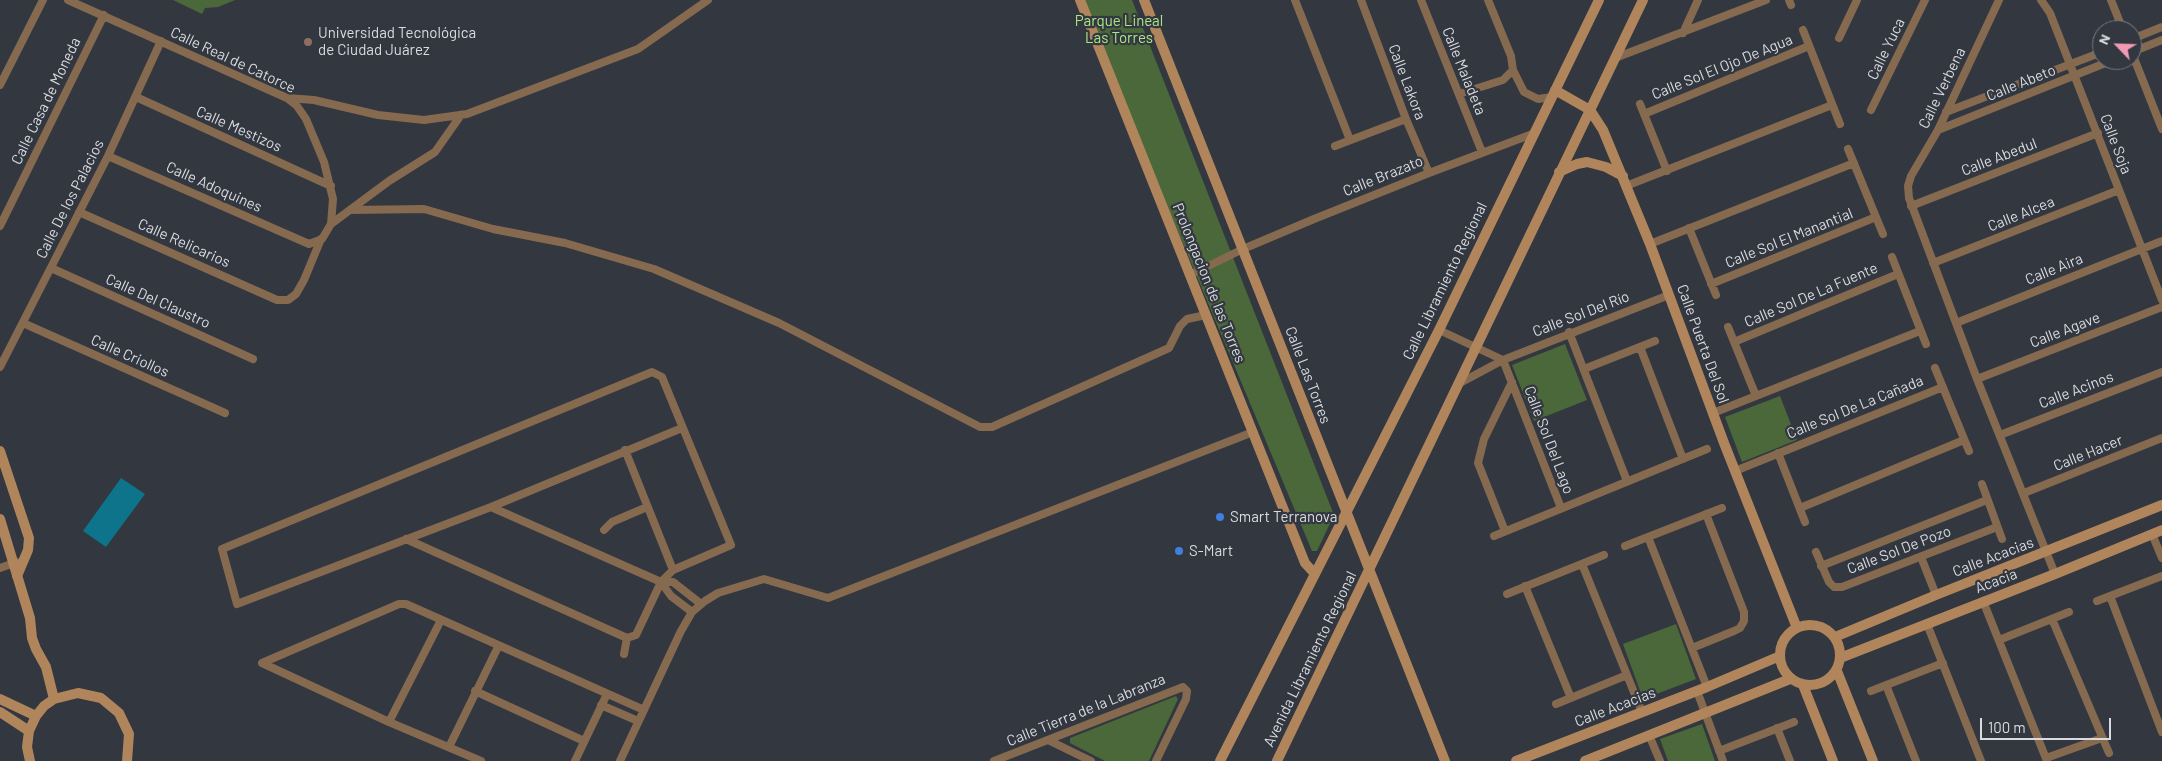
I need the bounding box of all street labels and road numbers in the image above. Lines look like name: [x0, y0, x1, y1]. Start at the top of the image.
street label: Calle Yuca: [1863, 15, 1909, 83]
street label: Calle Real de Catorce: [168, 23, 298, 97]
street label: Calle Maladeta: [1438, 24, 1490, 118]
street label: Calle Sol El Ojo De Agua: [1649, 30, 1795, 104]
street label: Calle Casa de Moneda: [7, 35, 85, 167]
street label: Calle Lakora: [1384, 42, 1430, 122]
street label: Calle Verbena: [1915, 45, 1969, 131]
street label: Calle Abeto: [1984, 61, 2058, 105]
street label: Calle Mestizos: [193, 102, 285, 156]
street label: Calle Soja: [2096, 111, 2136, 177]
street label: Calle Abedul: [1959, 134, 2039, 180]
street label: Calle De los Palacios: [32, 136, 108, 262]
street label: Calle Brazato: [1340, 152, 1426, 200]
street label: Calle Adoquines: [163, 158, 265, 216]
street label: Calle Alcea: [1985, 192, 2057, 236]
street label: Calle Libramiento Regional: [1399, 199, 1491, 363]
street label: Prolongacion de las Torres: [1169, 200, 1249, 366]
street label: Calle Sol El Manantial: [1723, 204, 1855, 272]
street label: Calle Relicarios: [135, 215, 233, 271]
street label: Calle Aira: [2023, 249, 2085, 289]
street label: Calle Sol De La Fuente: [1742, 259, 1880, 331]
street label: Calle Del Claustro: [103, 270, 213, 332]
street label: Calle Puerta Del Sol: [1673, 282, 1733, 406]
street label: Calle Sol Del Río: [1530, 287, 1632, 341]
street label: Calle Agave: [2027, 308, 2103, 352]
street label: Calle Las Torres: [1281, 324, 1335, 426]
street label: Calle Criollos: [88, 331, 172, 381]
street label: Calle Acinos: [2036, 368, 2116, 412]
street label: Calle Sol De La Cañada: [1784, 371, 1926, 443]
street label: Calle Sol Del Lago: [1520, 384, 1578, 496]
street label: Calle Hacer: [2051, 431, 2125, 475]
street label: Calle Sol De Pozo: [1845, 522, 1953, 578]
street label: Calle Acacias: [1950, 533, 2036, 581]
street label: Acacia: [1972, 565, 2020, 597]
street label: Avenida Libramiento Regional: [1260, 568, 1360, 750]
street label: Calle Tierra de la Labranza: [1004, 670, 1168, 750]
street label: Calle Acacias: [1572, 683, 1658, 731]

